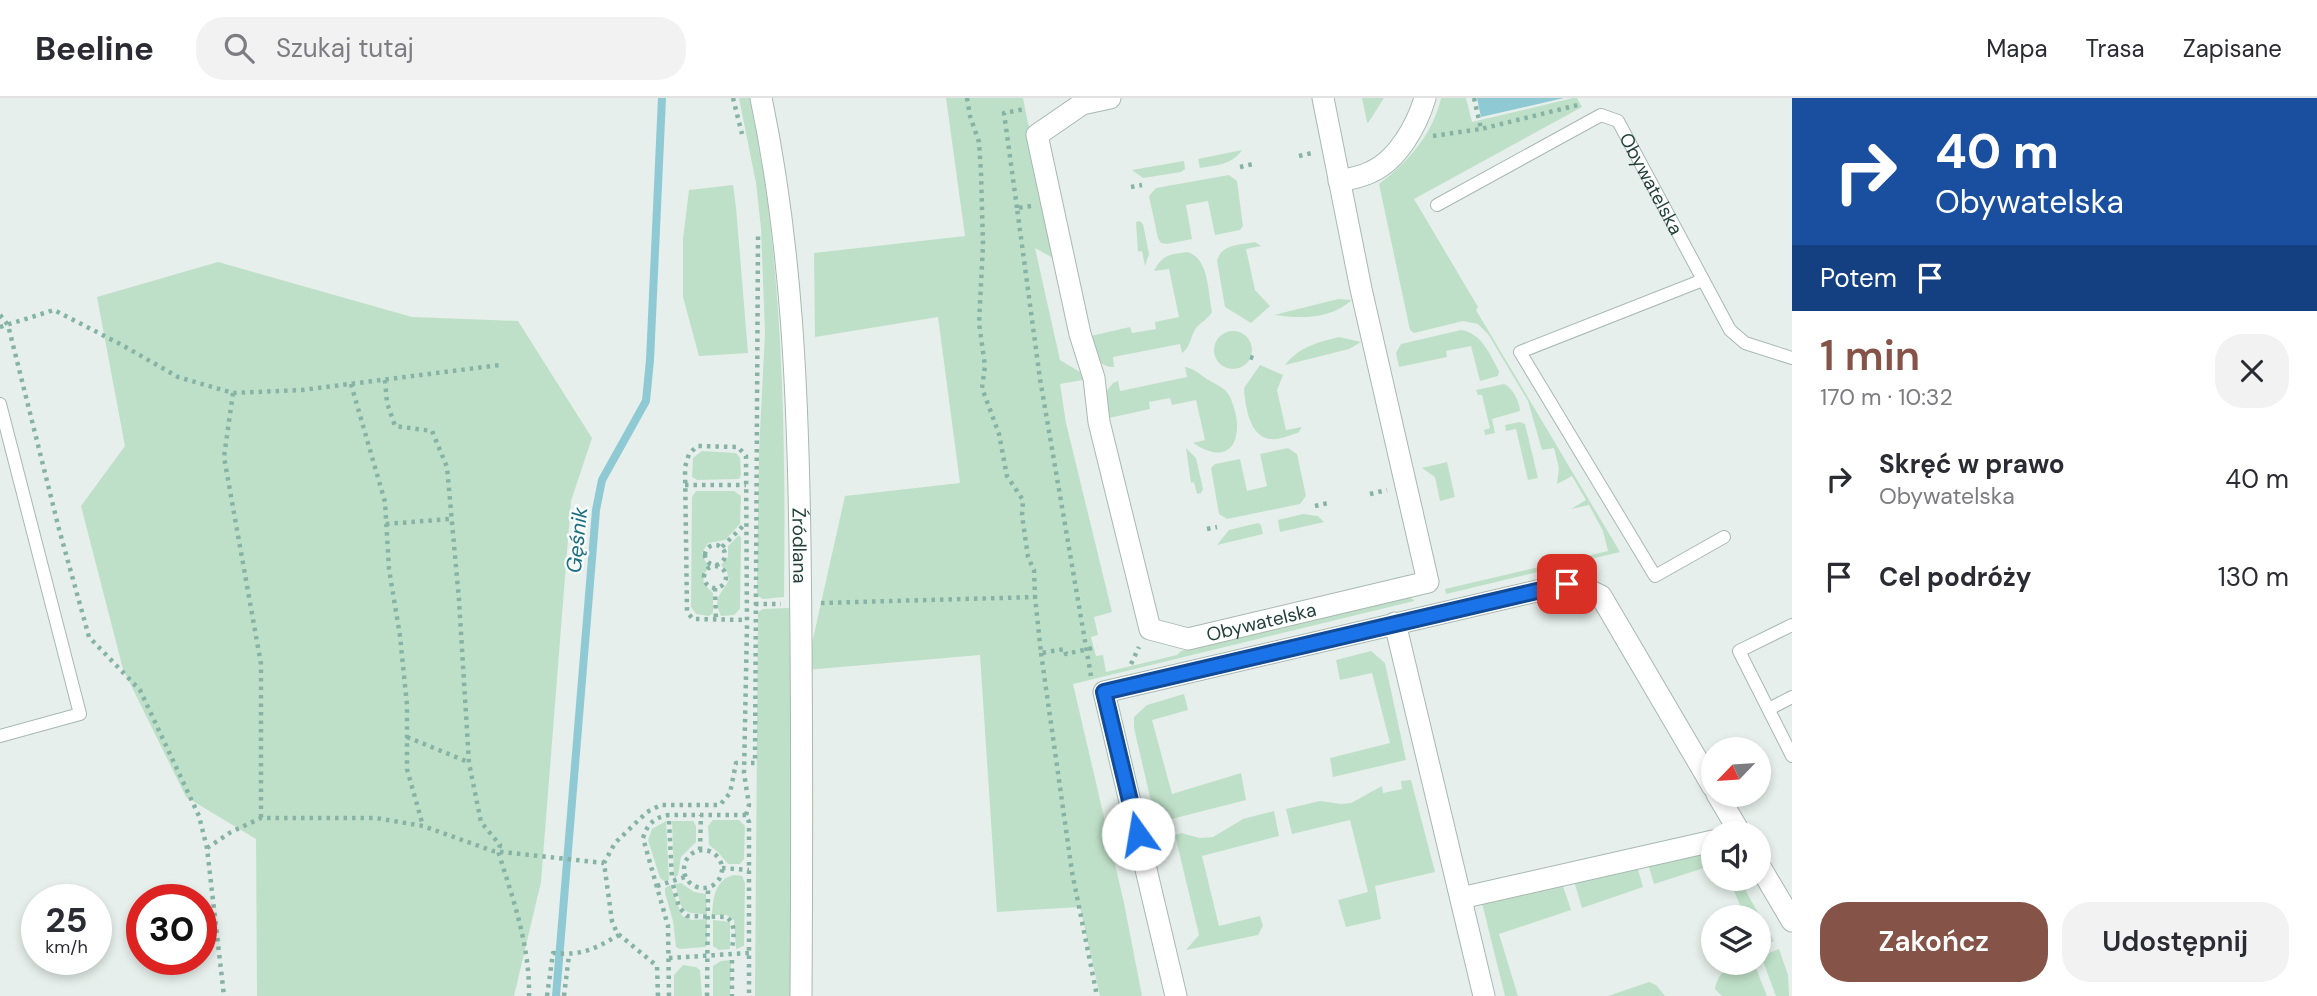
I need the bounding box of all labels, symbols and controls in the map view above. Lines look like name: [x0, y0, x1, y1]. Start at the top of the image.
search box: [196, 17, 686, 80]
text: Beeline: [35, 27, 154, 70]
icon: search: [220, 29, 258, 67]
text: Szukaj tutaj: [276, 31, 414, 65]
text: Mapa: [1986, 33, 2048, 64]
text: Trasa: [2086, 33, 2145, 64]
text: Zapisane: [2183, 33, 2282, 64]
text: 40 m: [1935, 119, 2059, 183]
icon: right: [1820, 126, 1911, 217]
street label: Obywatelska: [1614, 128, 1689, 239]
text: Obywatelska: [1935, 181, 2124, 223]
icon: arrive: [1911, 259, 1949, 297]
text: Potem: [1820, 261, 1897, 295]
text: 1 min: [1820, 328, 1920, 383]
button: close: [2215, 334, 2289, 408]
text: 170 m · 10:32: [1820, 382, 1953, 412]
text: Skręć w prawo: [1879, 447, 2065, 481]
icon: right: [1820, 460, 1858, 498]
text: 40 m: [2225, 462, 2289, 496]
text: Obywatelska: [1879, 481, 2015, 511]
water label: Gęśnik: [560, 505, 594, 575]
street label: Źródlana: [787, 507, 813, 584]
pin: [1537, 554, 1597, 614]
icon: arrive: [1820, 558, 1858, 596]
text: Cel podróży: [1879, 560, 2032, 594]
text: 130 m: [2218, 560, 2289, 594]
icon: arrive: [1548, 565, 1586, 603]
street label: Obywatelska: [1204, 596, 1319, 647]
north arrow: [1701, 737, 1771, 807]
map controls: [1701, 737, 1771, 975]
position arrow: [1101, 797, 1175, 871]
button: sound: [1701, 821, 1771, 891]
speed limit sign: 30: [126, 884, 217, 975]
text: 25: [46, 897, 87, 943]
button: Zakończ: [1820, 902, 2048, 982]
button: Udostępnij: [2062, 902, 2289, 982]
button: layers: [1701, 905, 1771, 975]
text: km/h: [45, 935, 88, 959]

